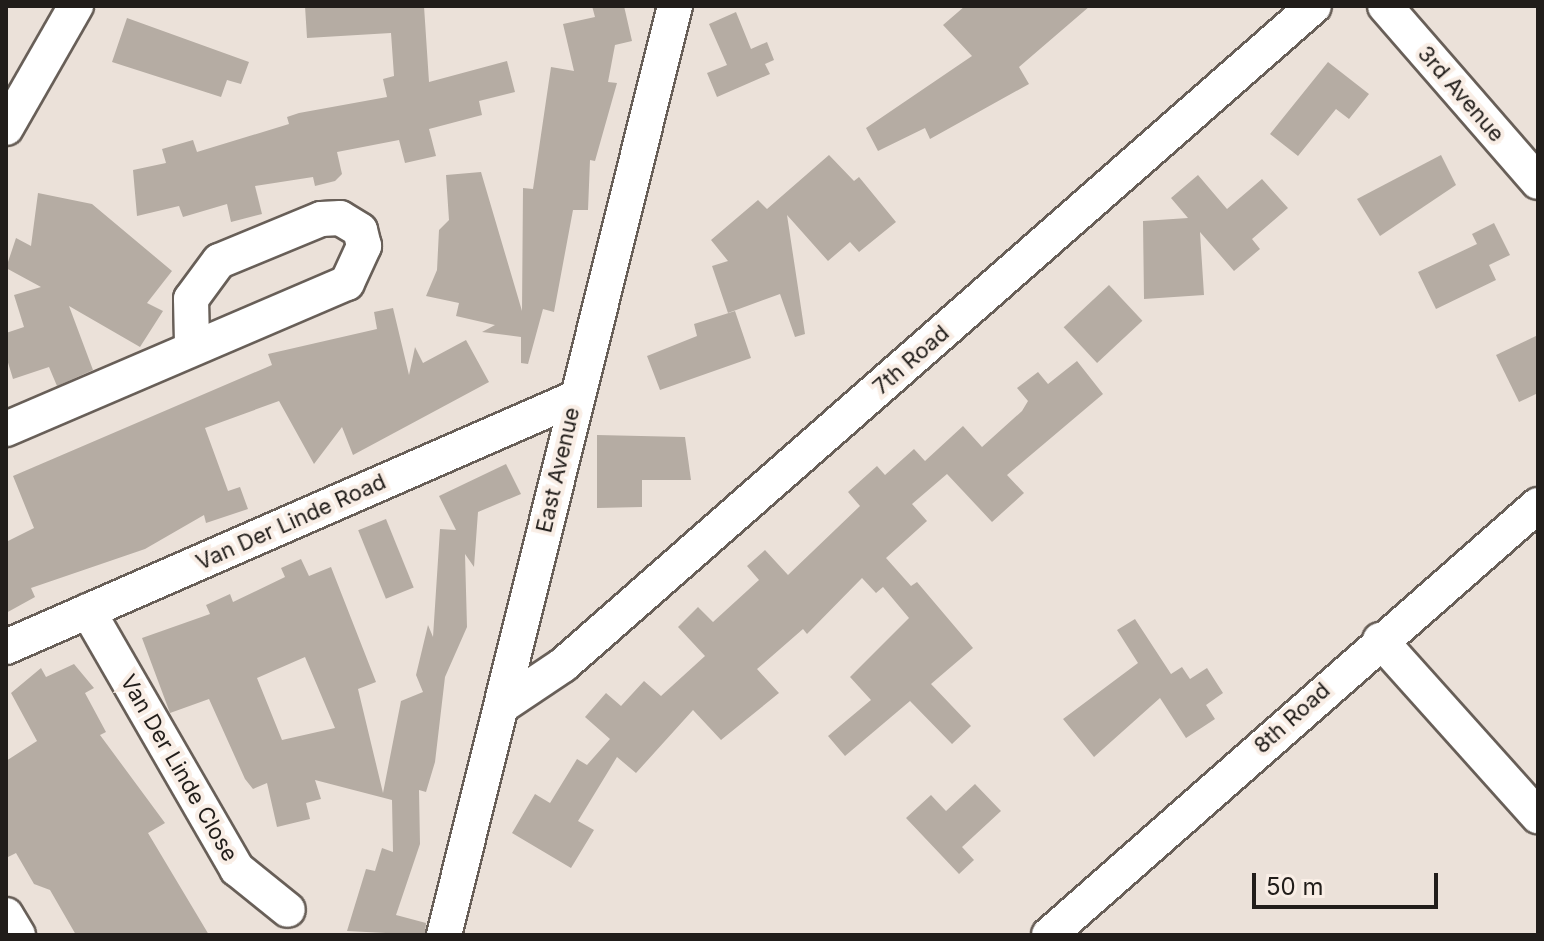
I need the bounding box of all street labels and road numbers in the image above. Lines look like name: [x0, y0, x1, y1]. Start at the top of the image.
street label: 3rd Avenue: [1412, 41, 1510, 147]
street label: 7th Road: [868, 320, 954, 400]
street label: East Avenue: [531, 405, 585, 535]
street label: Van Der Linde Road: [192, 468, 390, 576]
street label: Van Der Linde Close: [115, 670, 243, 866]
street label: 8th Road: [1249, 677, 1335, 759]

